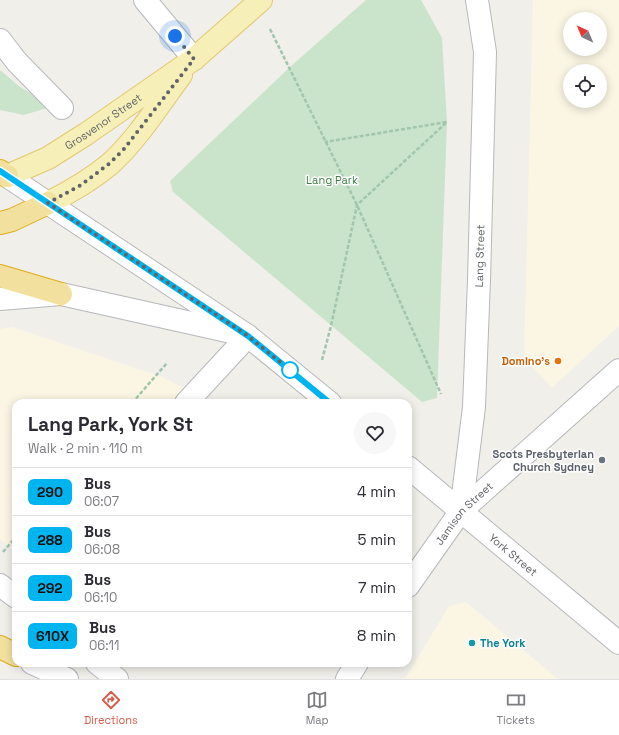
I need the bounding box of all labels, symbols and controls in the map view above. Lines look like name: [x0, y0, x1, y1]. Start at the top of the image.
north arrow: [563, 12, 607, 56]
map controls: [563, 12, 607, 108]
your location: [165, 26, 185, 46]
button: locate: [563, 64, 607, 108]
street label: Grosvenor Street: [62, 90, 144, 153]
park label: Lang Park: [306, 173, 358, 187]
street label: Lang Street: [472, 224, 487, 287]
place label: Domino's: [501, 354, 550, 368]
marker: Domino's: [553, 356, 563, 366]
unlabelled marker: [281, 361, 299, 379]
text: Lang Park, York St: [28, 412, 193, 437]
button: heart: [354, 412, 396, 454]
text: Walk · 2 min · 110 m: [28, 440, 142, 457]
place label: Scots Presbyterian Church Sydney: [492, 447, 594, 474]
marker: Scots Presbyterian Church Sydney: [597, 455, 607, 465]
text: Bus: [84, 474, 111, 493]
street label: Jamison Street: [432, 479, 496, 548]
text: 4 min: [357, 482, 396, 501]
text: 290: [37, 483, 63, 501]
text: 06:07: [84, 493, 119, 510]
text: Bus: [84, 522, 111, 541]
text: 5 min: [357, 530, 396, 549]
street label: York Street: [486, 530, 540, 579]
text: 288: [37, 531, 63, 549]
text: 06:08: [84, 541, 120, 558]
text: Bus: [84, 570, 111, 589]
text: 7 min: [358, 578, 396, 597]
text: 292: [37, 579, 63, 597]
text: 06:10: [84, 589, 117, 606]
text: Bus: [89, 618, 116, 637]
text: 8 min: [357, 626, 396, 645]
text: 610X: [36, 627, 69, 645]
place label: The York: [480, 636, 526, 650]
text: 06:11: [89, 637, 119, 654]
marker: The York: [467, 638, 477, 648]
tab: Directions: [84, 689, 138, 727]
tab: Map: [306, 689, 329, 727]
tab: Tickets: [497, 689, 535, 727]

